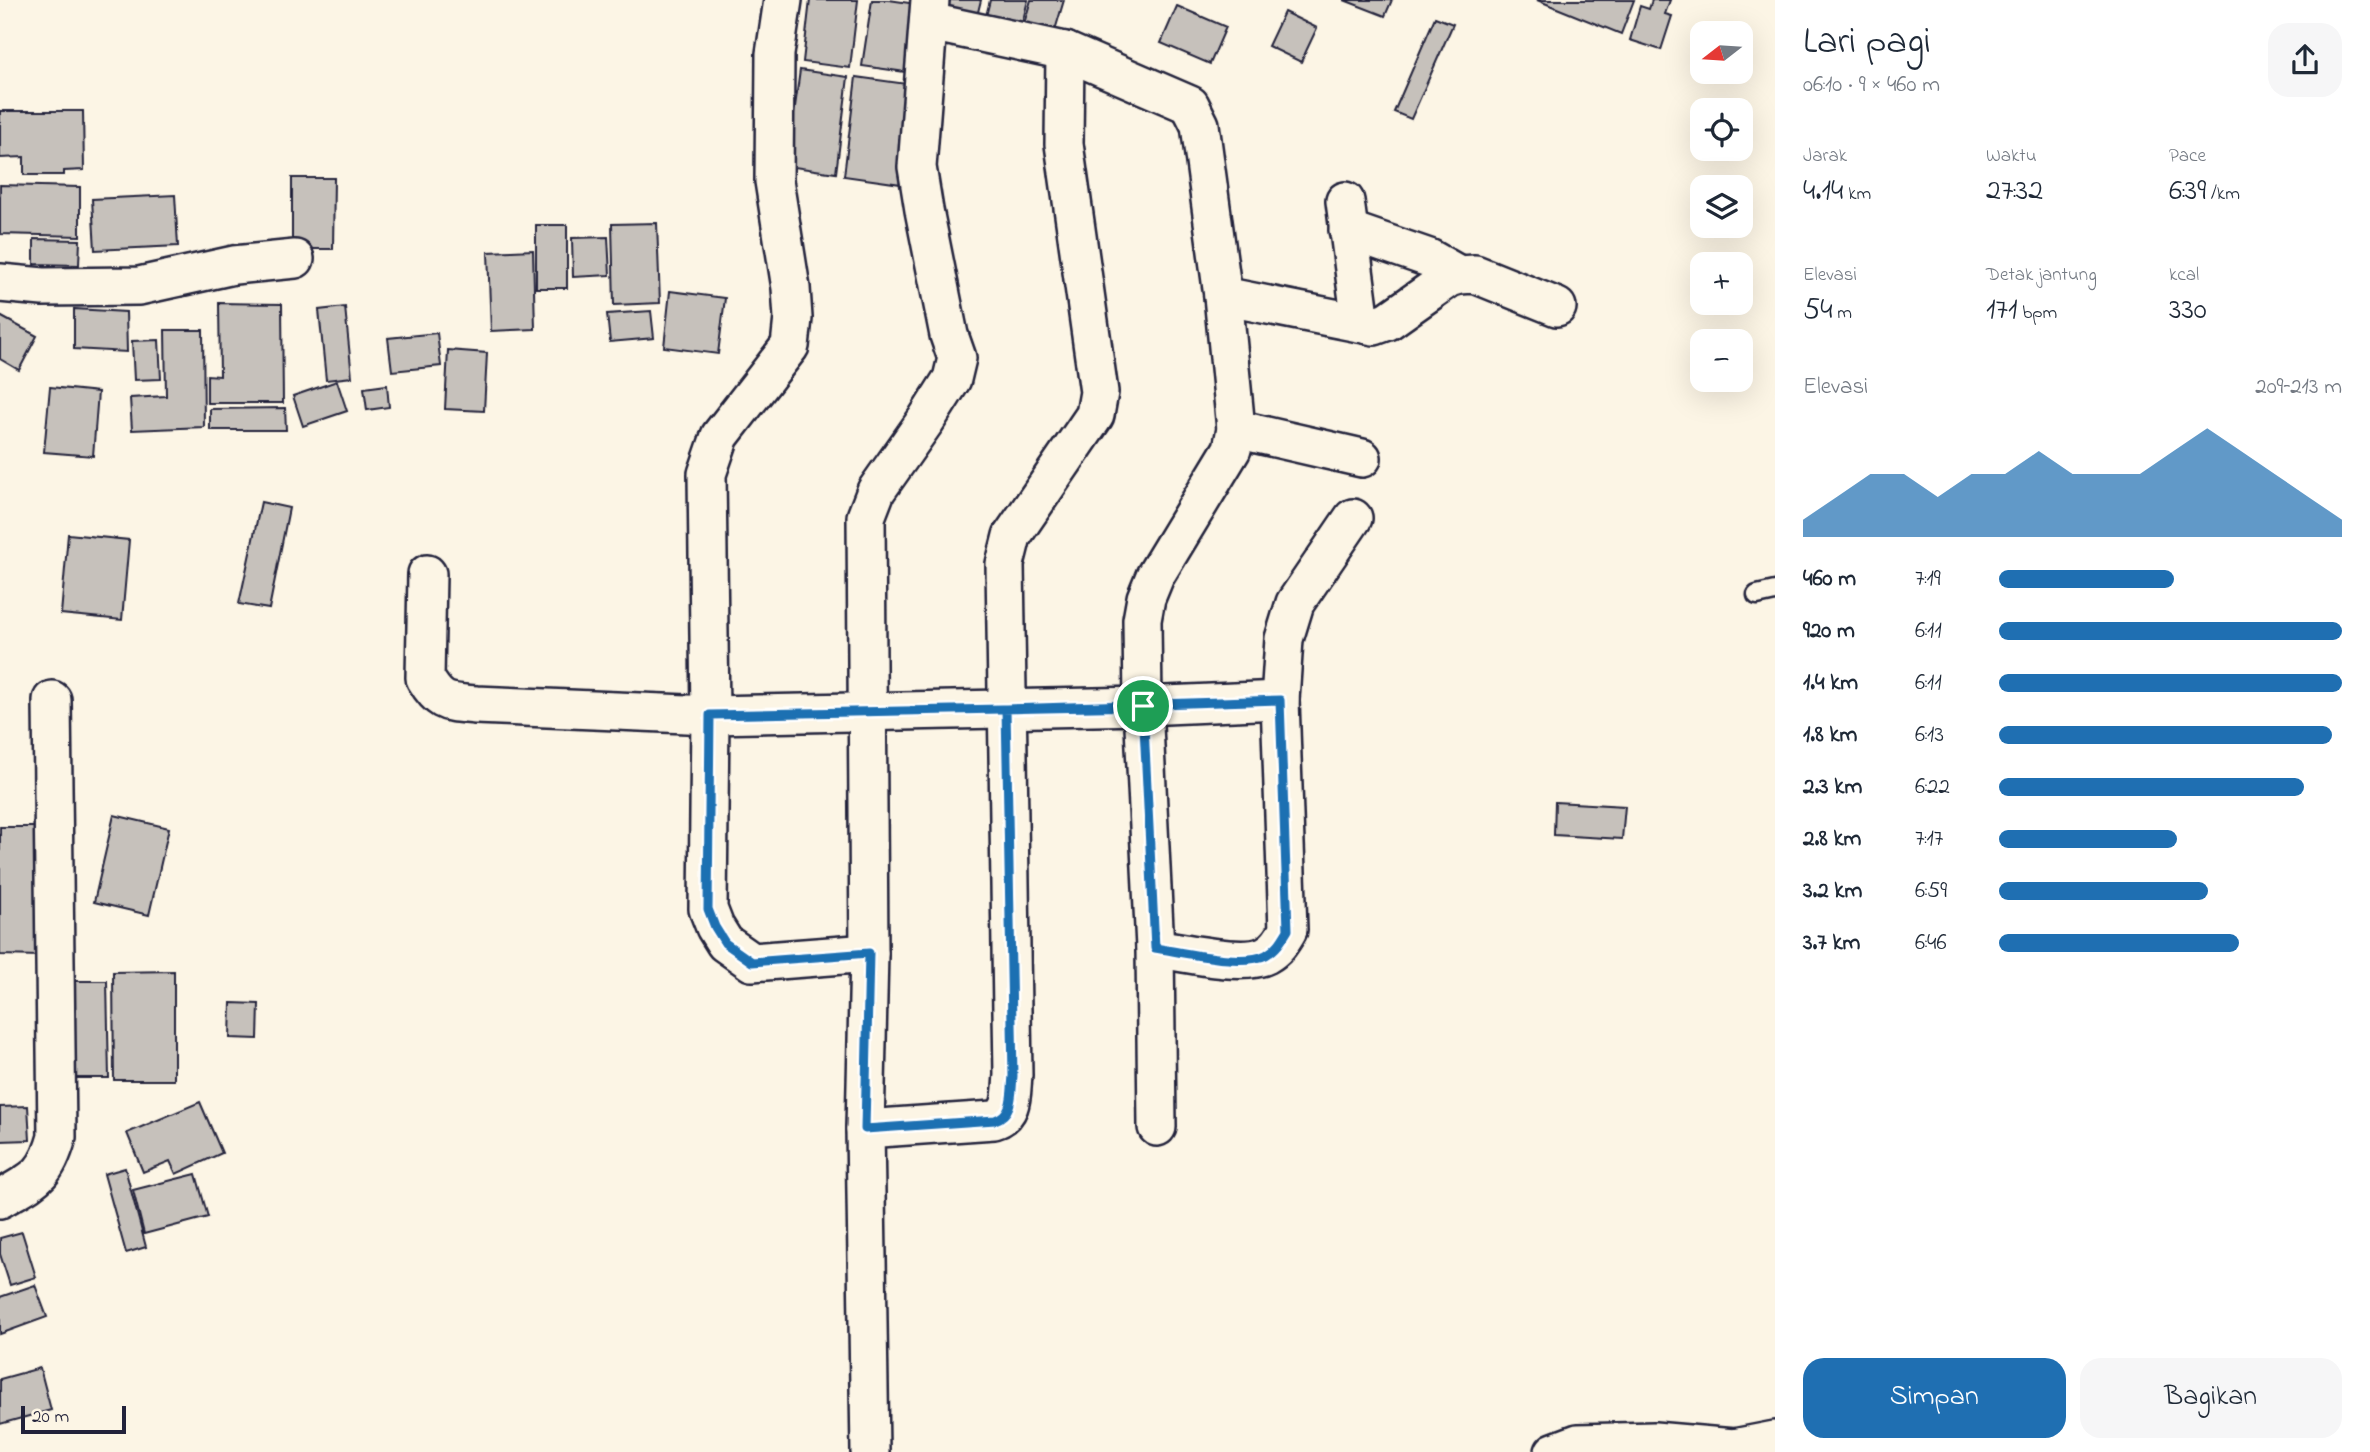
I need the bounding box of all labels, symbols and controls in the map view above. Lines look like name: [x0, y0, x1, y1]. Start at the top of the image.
text: Lari pagi: [1803, 15, 1931, 71]
north arrow: [1690, 21, 1754, 84]
map controls: [1690, 21, 1753, 392]
button: share: [2268, 23, 2342, 97]
text: 06:10 · 9 × 460 m: [1803, 69, 1940, 102]
button: locate: [1690, 98, 1753, 161]
text: Jarak: [1803, 143, 1847, 170]
text: Waktu: [1986, 143, 2037, 170]
text: Pace: [2169, 143, 2206, 170]
text: 4.14: [1803, 170, 1843, 214]
text: 27:32: [1986, 170, 2043, 214]
text: 6:39: [2169, 170, 2206, 214]
button: layers: [1690, 175, 1753, 238]
text: km: [1843, 181, 1871, 208]
text: /km: [2206, 181, 2240, 208]
button: +: [1690, 252, 1753, 315]
text: Elevasi: [1803, 262, 1857, 289]
text: Detak jantung: [1986, 262, 2097, 289]
text: kcal: [2169, 262, 2199, 289]
text: 54: [1803, 289, 1833, 333]
text: 171: [1986, 289, 2017, 333]
text: 330: [2169, 289, 2207, 333]
text: m: [1833, 300, 1852, 327]
text: bpm: [2017, 300, 2057, 327]
button: −: [1690, 329, 1753, 392]
text: Elevasi: [1803, 371, 1868, 404]
text: 209–213 m: [2255, 371, 2342, 404]
text: 460 m: [1803, 563, 1856, 596]
text: 7:19: [1915, 563, 1941, 596]
text: 920 m: [1803, 615, 1855, 648]
text: 6:11: [1915, 615, 1942, 648]
text: 1.4 km: [1803, 667, 1858, 700]
text: 6:11: [1915, 667, 1942, 700]
pin: [1113, 676, 1173, 736]
icon: arrive: [1124, 687, 1162, 725]
text: 1.8 km: [1803, 719, 1857, 752]
text: 6:13: [1915, 719, 1944, 752]
text: 2.3 km: [1803, 771, 1862, 804]
text: 6:22: [1915, 771, 1950, 804]
text: 2.8 km: [1803, 823, 1861, 856]
text: 7:17: [1915, 823, 1943, 856]
text: 3.2 km: [1803, 875, 1862, 908]
text: 6:59: [1915, 875, 1947, 908]
text: 3.7 km: [1803, 927, 1860, 960]
text: 6:46: [1915, 927, 1947, 960]
button: Simpan: [1803, 1358, 2066, 1438]
button: Bagikan: [2080, 1358, 2342, 1438]
scale bar: [21, 1403, 126, 1435]
text: 20 m: [32, 1404, 69, 1431]

